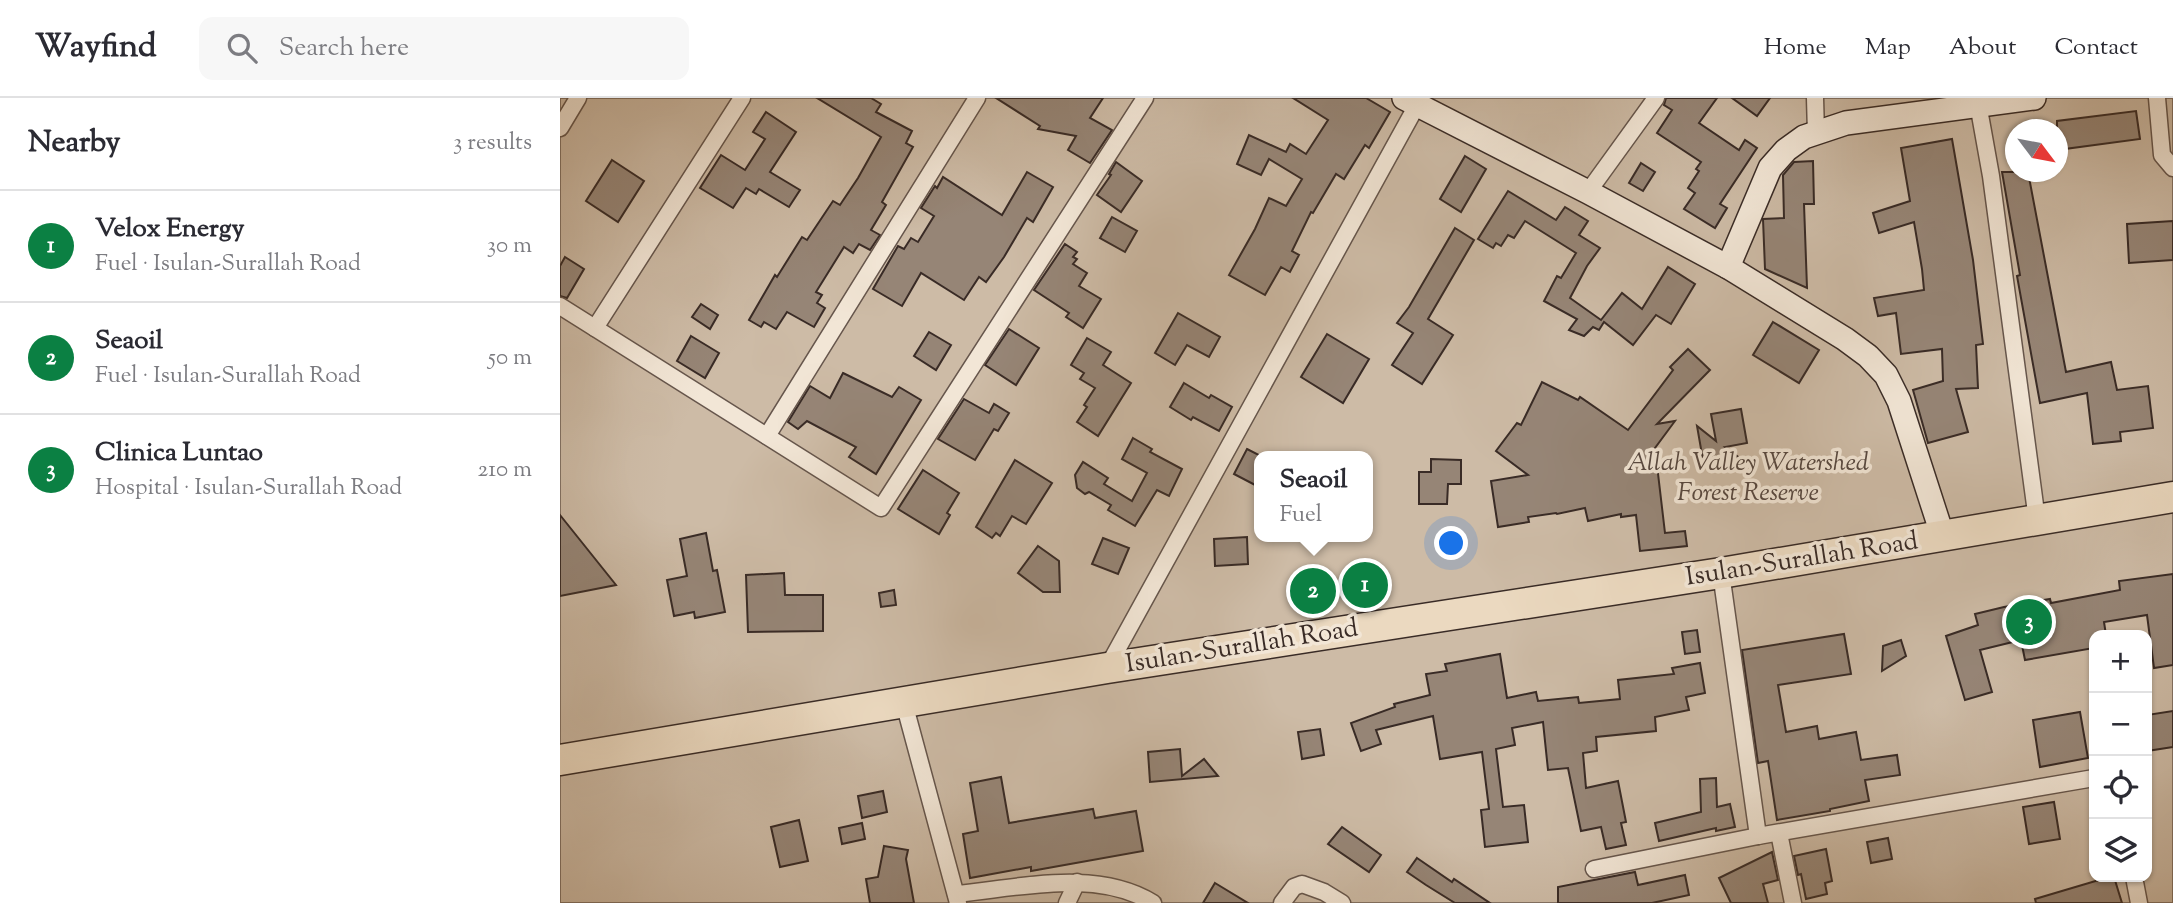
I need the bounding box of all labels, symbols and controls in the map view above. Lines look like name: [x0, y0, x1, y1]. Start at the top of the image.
search box: [199, 17, 689, 80]
text: Wayfind: [35, 24, 157, 72]
icon: search: [223, 29, 261, 67]
text: Search here: [279, 30, 409, 67]
text: Home: [1764, 31, 1827, 65]
text: Map: [1865, 31, 1911, 65]
text: About: [1949, 31, 2016, 65]
text: Contact: [2054, 31, 2138, 65]
north arrow: [2005, 119, 2068, 182]
text: Nearby: [28, 122, 120, 165]
text: 3 results: [453, 127, 532, 160]
text: Velox Energy: [95, 211, 244, 248]
text: 1: [47, 230, 55, 263]
text: 30 m: [487, 230, 532, 263]
text: Fuel · Isulan-Surallah Road: [95, 248, 361, 281]
text: Seaoil: [95, 323, 163, 360]
text: 2: [46, 342, 56, 375]
text: 50 m: [488, 342, 532, 375]
text: Fuel · Isulan-Surallah Road: [95, 360, 361, 393]
text: Clinica Luntao: [95, 435, 263, 472]
park label: Allah Valley Watershed Forest Reserve: [1627, 445, 1869, 512]
popup: [1254, 451, 1373, 542]
text: 3: [46, 454, 56, 487]
text: 210 m: [478, 454, 532, 487]
text: Seaoil: [1279, 462, 1348, 499]
text: Hospital · Isulan-Surallah Road: [95, 472, 402, 505]
text: Fuel: [1279, 499, 1322, 532]
street label: Isulan-Surallah Road: [1683, 523, 1921, 597]
your location: [1434, 526, 1468, 560]
pin: 1: [1342, 559, 1388, 611]
pin: 2: [1290, 565, 1336, 617]
pin: 3: [2006, 596, 2052, 648]
street label: Isulan-Surallah Road: [1123, 610, 1361, 684]
map controls: [2089, 630, 2152, 882]
button: +: [2089, 630, 2152, 693]
button: −: [2089, 693, 2152, 756]
button: locate: [2089, 756, 2152, 819]
button: layers: [2089, 819, 2152, 882]

